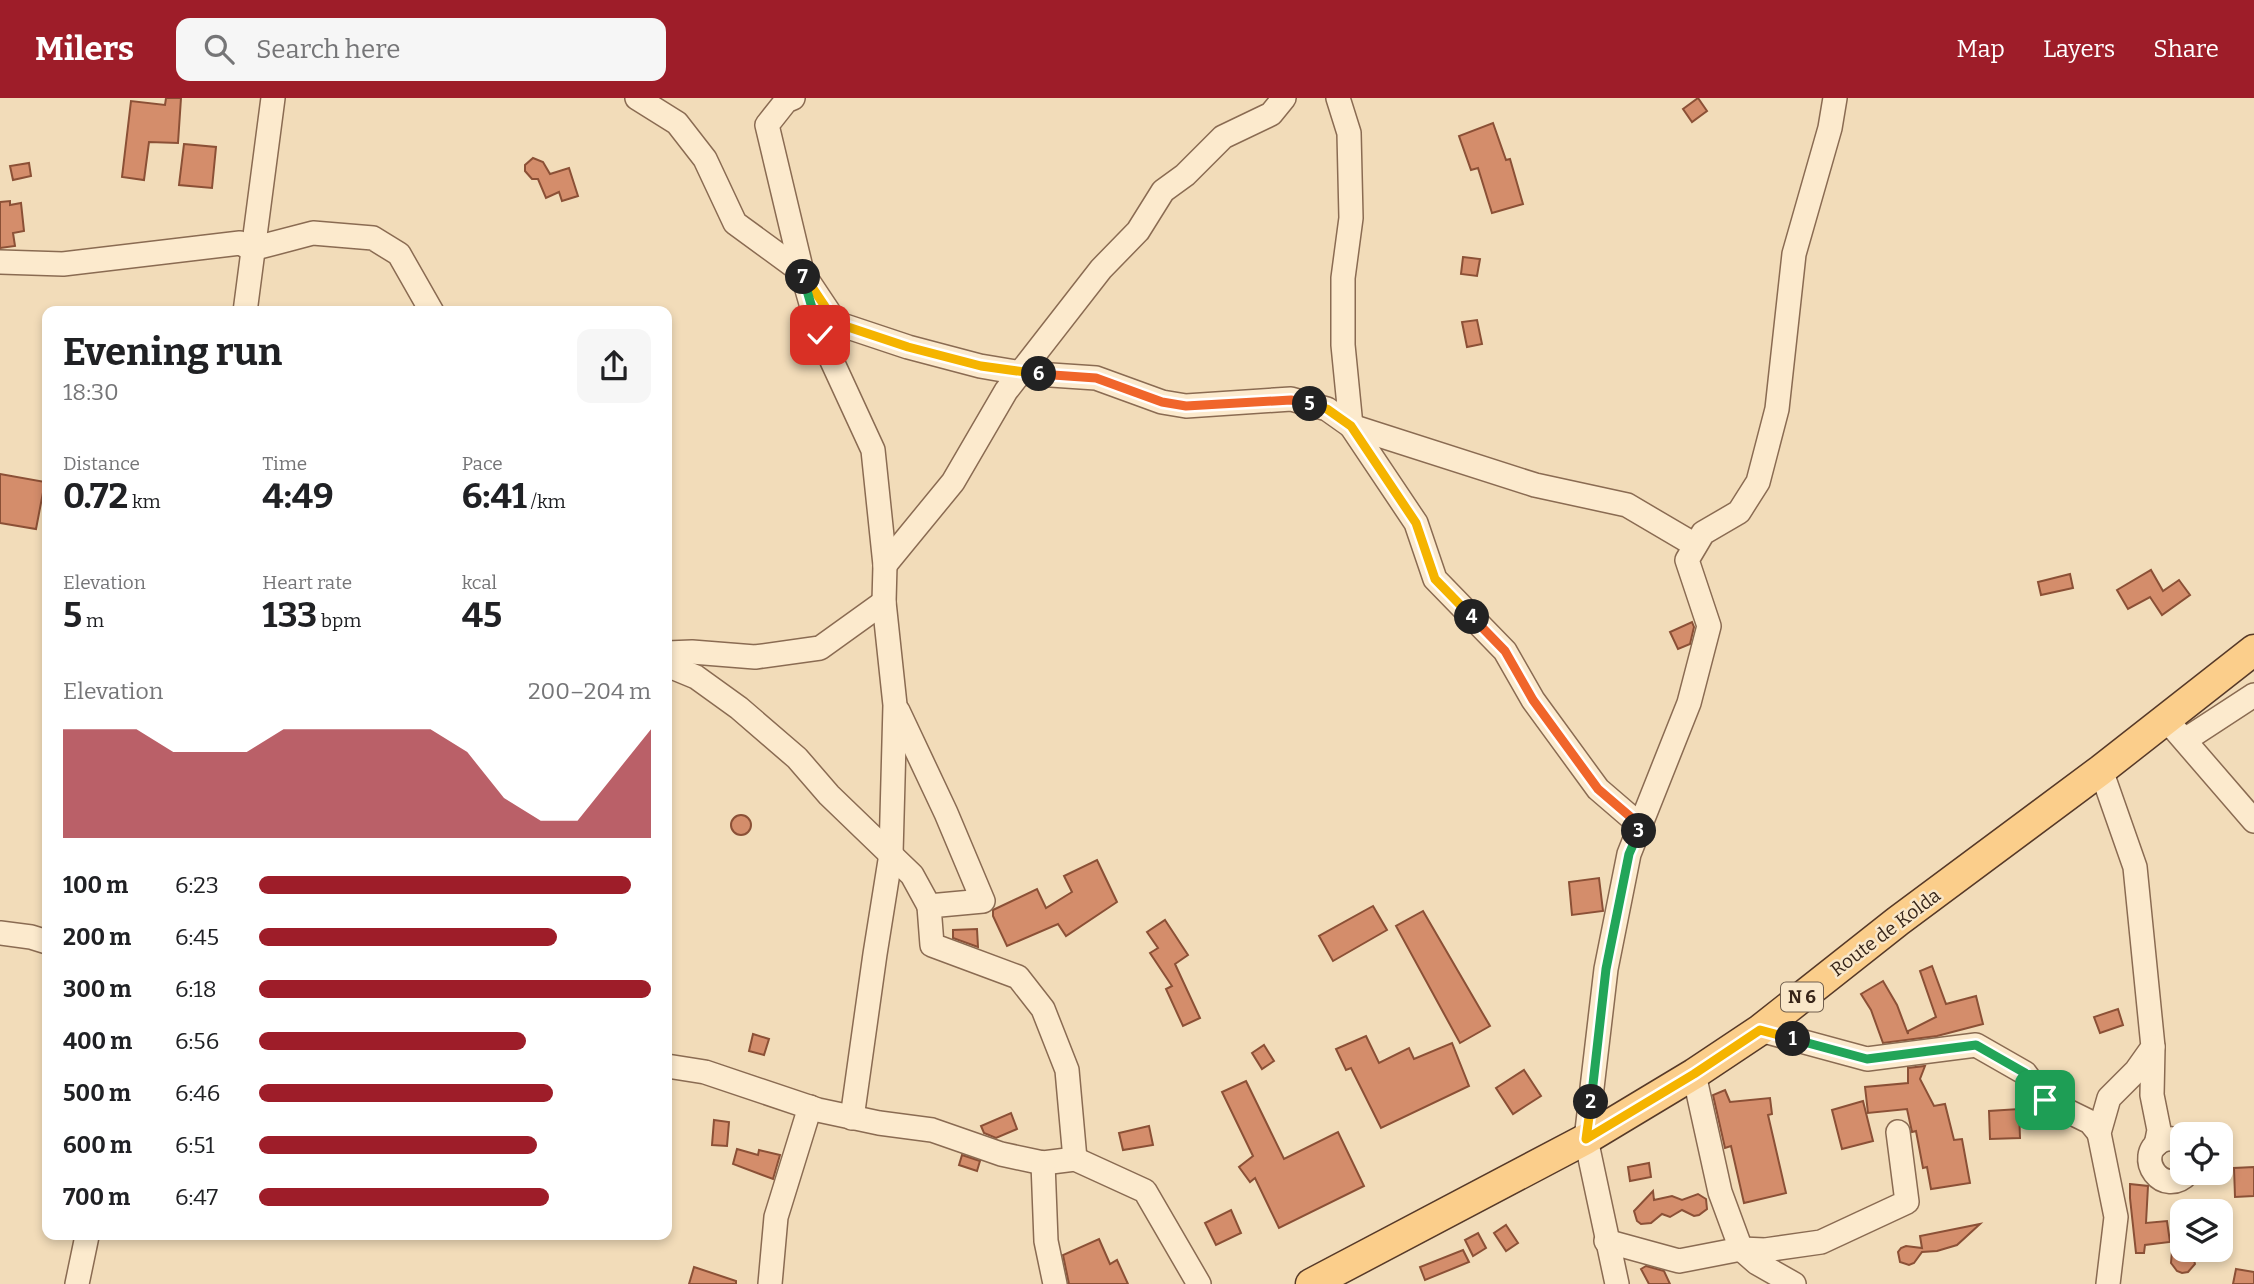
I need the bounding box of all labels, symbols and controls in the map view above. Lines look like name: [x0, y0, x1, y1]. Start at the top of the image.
search box: [176, 18, 666, 81]
text: Milers: [35, 29, 134, 69]
icon: search: [200, 30, 238, 68]
text: Search here: [256, 34, 400, 65]
text: Map: [1957, 35, 2005, 63]
text: Layers: [2043, 35, 2115, 63]
text: Share: [2153, 35, 2219, 63]
pin: 7: [786, 260, 820, 294]
text: 7: [797, 265, 808, 288]
pin: [790, 305, 850, 365]
icon: check: [801, 316, 839, 354]
text: Evening run: [63, 329, 282, 375]
button: share: [577, 329, 651, 403]
pin: 6: [1021, 356, 1056, 392]
text: 6: [1033, 362, 1044, 385]
text: 18:30: [63, 378, 119, 406]
pin: 5: [1292, 386, 1328, 422]
text: 5: [1304, 392, 1315, 415]
text: Distance: [63, 452, 140, 475]
text: Time: [262, 452, 307, 475]
text: Pace: [462, 452, 503, 475]
text: 0.72: [63, 475, 128, 517]
text: 4:49: [262, 475, 334, 517]
text: 6:41: [462, 475, 527, 517]
text: km: [128, 490, 161, 513]
text: /km: [527, 490, 566, 513]
text: Elevation: [63, 571, 146, 594]
text: Heart rate: [262, 571, 352, 594]
text: kcal: [462, 571, 497, 594]
text: 5: [63, 594, 82, 636]
text: 133: [262, 594, 317, 636]
text: 45: [462, 594, 502, 636]
pin: 4: [1454, 600, 1490, 634]
text: 4: [1466, 605, 1477, 628]
text: m: [82, 609, 104, 632]
text: bpm: [317, 609, 361, 632]
text: Elevation: [63, 677, 163, 705]
text: 200–204 m: [528, 677, 651, 705]
pin: 3: [1622, 814, 1656, 848]
text: 3: [1633, 819, 1644, 842]
text: 100 m: [63, 871, 128, 899]
text: 6:23: [175, 871, 219, 899]
street label: Route de Kolda: [1826, 883, 1945, 981]
text: 200 m: [63, 923, 131, 951]
text: 6:45: [175, 923, 219, 951]
text: 300 m: [63, 975, 132, 1003]
text: 6:18: [175, 975, 217, 1003]
road number: N 6: [1781, 982, 1823, 1012]
pin: 1: [1776, 1021, 1811, 1056]
text: 400 m: [63, 1027, 132, 1055]
text: 6:56: [175, 1027, 219, 1055]
text: 1: [1788, 1027, 1797, 1050]
pin: [2015, 1070, 2075, 1130]
text: 500 m: [63, 1079, 131, 1107]
text: 6:46: [175, 1079, 220, 1107]
icon: arrive: [2026, 1081, 2064, 1119]
pin: 2: [1574, 1084, 1608, 1119]
text: 2: [1585, 1090, 1596, 1113]
map controls: [2170, 1122, 2233, 1262]
button: locate: [2170, 1122, 2233, 1185]
text: 600 m: [63, 1131, 132, 1159]
text: 6:51: [175, 1131, 215, 1159]
text: 700 m: [63, 1183, 130, 1211]
text: 6:47: [175, 1183, 218, 1211]
button: layers: [2170, 1199, 2233, 1262]

